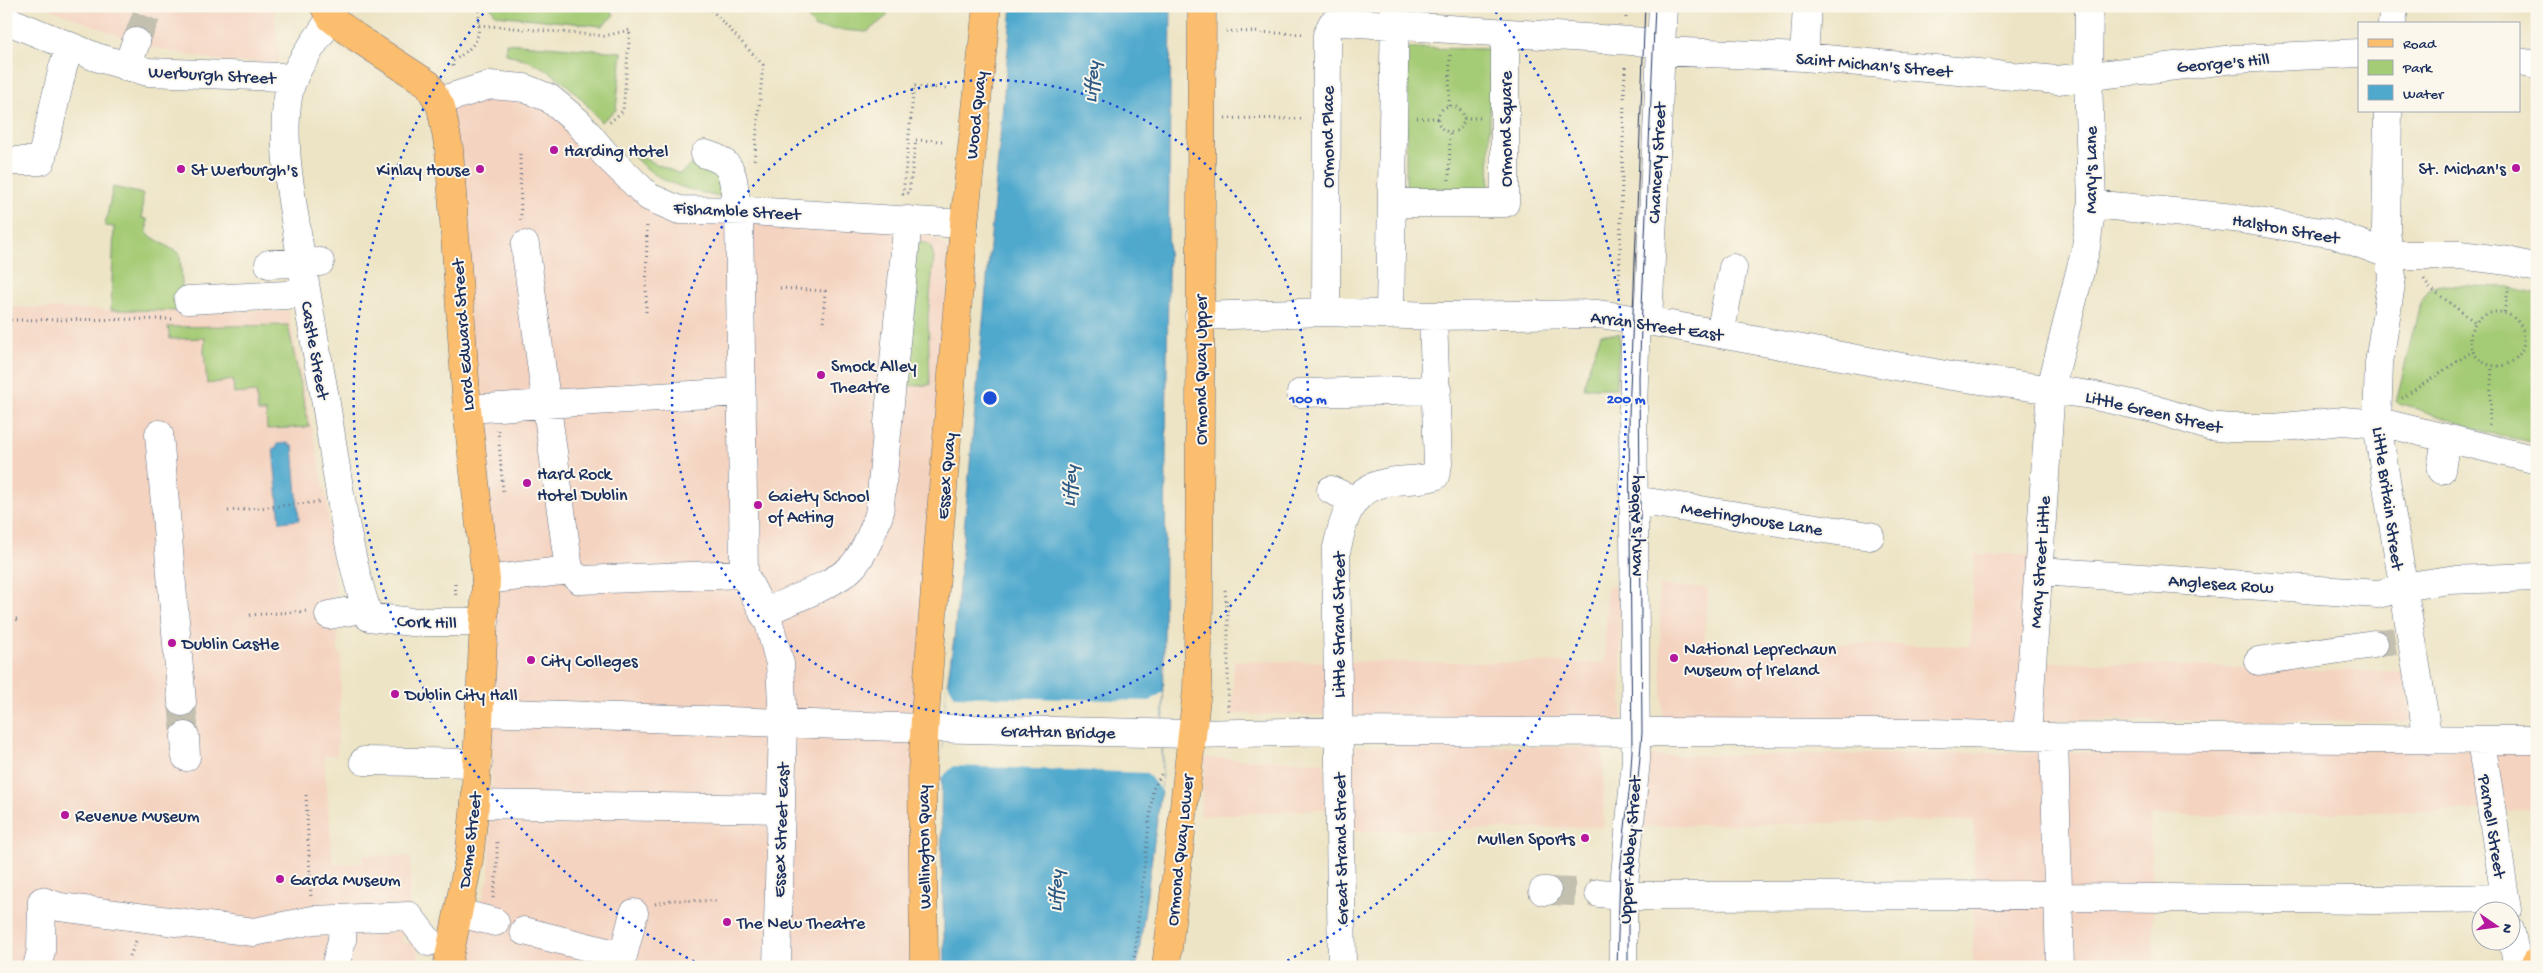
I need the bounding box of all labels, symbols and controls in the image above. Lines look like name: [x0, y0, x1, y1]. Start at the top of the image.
legend: [2358, 22, 2520, 112]
text: Road: [2403, 36, 2437, 54]
street label: Saint Michan's Street: [1795, 49, 1954, 84]
street label: George's Hill: [2176, 50, 2271, 79]
water label: Liffey: [1081, 59, 1107, 104]
text: Park: [2402, 60, 2433, 78]
street label: Werburgh Street: [148, 63, 278, 90]
street label: Wood Quay: [962, 70, 993, 160]
street label: Ormond Square: [1497, 70, 1518, 187]
street label: Ormond Place: [1319, 85, 1340, 188]
text: Water: [2403, 86, 2445, 104]
street label: Chancery Street: [1645, 101, 1672, 224]
street label: Mary's Lane: [2082, 125, 2103, 214]
place label: Harding Hotel: [564, 142, 668, 163]
marker: Harding Hotel: [548, 144, 560, 156]
place label: St. Michan's: [2418, 160, 2507, 181]
place label: St Werburgh's: [191, 161, 299, 182]
place label: Kinlay House: [377, 161, 471, 182]
marker: St. Michan's: [2510, 162, 2522, 174]
marker: St Werburgh's: [175, 163, 187, 175]
marker: Kinlay House: [474, 163, 486, 175]
street label: Fishamble Street: [672, 199, 803, 226]
street label: Halston Street: [2230, 211, 2342, 250]
street label: Lord Edward Street: [449, 257, 480, 411]
street label: Ormond Quay Upper: [1192, 293, 1213, 445]
street label: Castle Street: [295, 300, 333, 403]
street label: Arran Street East: [1589, 308, 1726, 347]
place label: Smock Alley Theatre: [830, 357, 917, 399]
marker: Smock Alley Theatre: [815, 369, 827, 381]
street label: Little Green Street: [2083, 387, 2226, 440]
centre of rings: [981, 389, 999, 407]
text: 100 m: [1288, 391, 1327, 409]
text: 200 m: [1607, 391, 1646, 409]
street label: Little Britain Street: [2366, 425, 2407, 573]
street label: Essex Quay: [933, 432, 962, 520]
water label: Liffey: [1059, 463, 1084, 508]
place label: Hard Rock Hotel Dublin: [537, 465, 628, 507]
street label: Mary's Abbey: [1625, 475, 1648, 577]
marker: Hard Rock Hotel Dublin: [521, 477, 533, 489]
place label: Gaiety School of Acting: [768, 487, 870, 529]
street label: Mary Street Little: [2026, 495, 2057, 629]
marker: Gaiety School of Acting: [752, 499, 764, 511]
street label: Meetinghouse Lane: [1679, 499, 1825, 542]
street label: Little Strand Street: [1330, 550, 1351, 698]
street label: Anglesea Row: [2167, 571, 2274, 600]
street label: Cork Hill: [397, 612, 457, 635]
place label: Dublin Castle: [181, 635, 280, 656]
marker: Dublin Castle: [166, 637, 178, 649]
place label: National Leprechaun Museum of Ireland: [1684, 640, 1837, 682]
place label: City Colleges: [541, 652, 639, 673]
marker: National Leprechaun Museum of Ireland: [1668, 652, 1680, 664]
marker: City Colleges: [525, 654, 537, 666]
place label: Dublin City Hall: [404, 686, 518, 707]
marker: Dublin City Hall: [389, 688, 401, 700]
street label: Grattan Bridge: [1000, 722, 1116, 745]
street label: Essex Street East: [770, 761, 795, 898]
street label: Great Strand Street: [1331, 771, 1354, 925]
street label: Ormond Quay Lower: [1163, 772, 1200, 927]
street label: Parnell Street: [2472, 772, 2509, 881]
street label: Upper Abbey Street: [1616, 774, 1647, 925]
street label: Wellington Quay: [914, 785, 937, 909]
street label: Dame Street: [455, 790, 488, 890]
place label: Revenue Museum: [75, 807, 200, 828]
marker: Revenue Museum: [59, 809, 71, 821]
place label: Mullen Sports: [1477, 830, 1576, 851]
marker: Mullen Sports: [1579, 832, 1591, 844]
water label: Liffey: [1046, 868, 1069, 912]
place label: Garda Museum: [290, 871, 401, 892]
marker: Garda Museum: [274, 873, 286, 885]
north arrow: [2470, 900, 2520, 950]
place label: The New Theatre: [736, 914, 866, 935]
marker: The New Theatre: [721, 916, 733, 928]
text: N: [2497, 922, 2516, 935]

